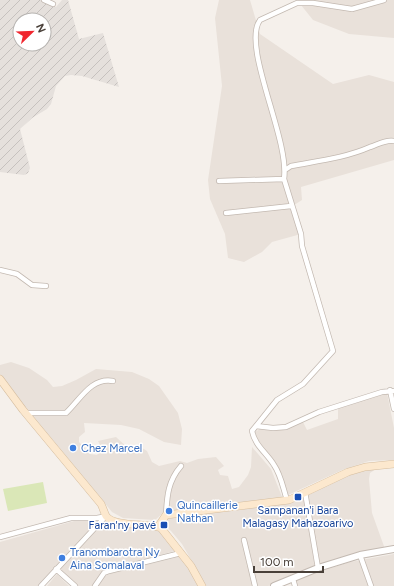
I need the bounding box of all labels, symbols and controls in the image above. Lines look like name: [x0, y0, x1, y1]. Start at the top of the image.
north arrow: [12, 12, 52, 52]
text: N: [33, 22, 48, 35]
place label: Chez Marcel: [81, 442, 142, 455]
marker: Chez Marcel: [68, 443, 78, 453]
marker: Sampanan'i Bara Malagasy Mahazoarivo: [293, 492, 303, 502]
place label: Quincaillerie Nathan: [177, 499, 238, 525]
place label: Sampanan'i Bara Malagasy Mahazoarivo: [243, 504, 353, 530]
marker: Quincaillerie Nathan: [164, 506, 174, 516]
place label: Faran'ny pavé: [89, 519, 156, 532]
marker: Faran'ny pavé: [159, 520, 169, 530]
place label: Tranombarotra Ny Aina Somalaval: [70, 546, 160, 572]
scale bar: [254, 548, 323, 574]
marker: Tranombarotra Ny Aina Somalaval: [57, 553, 67, 563]
text: 100 m: [260, 555, 294, 569]

